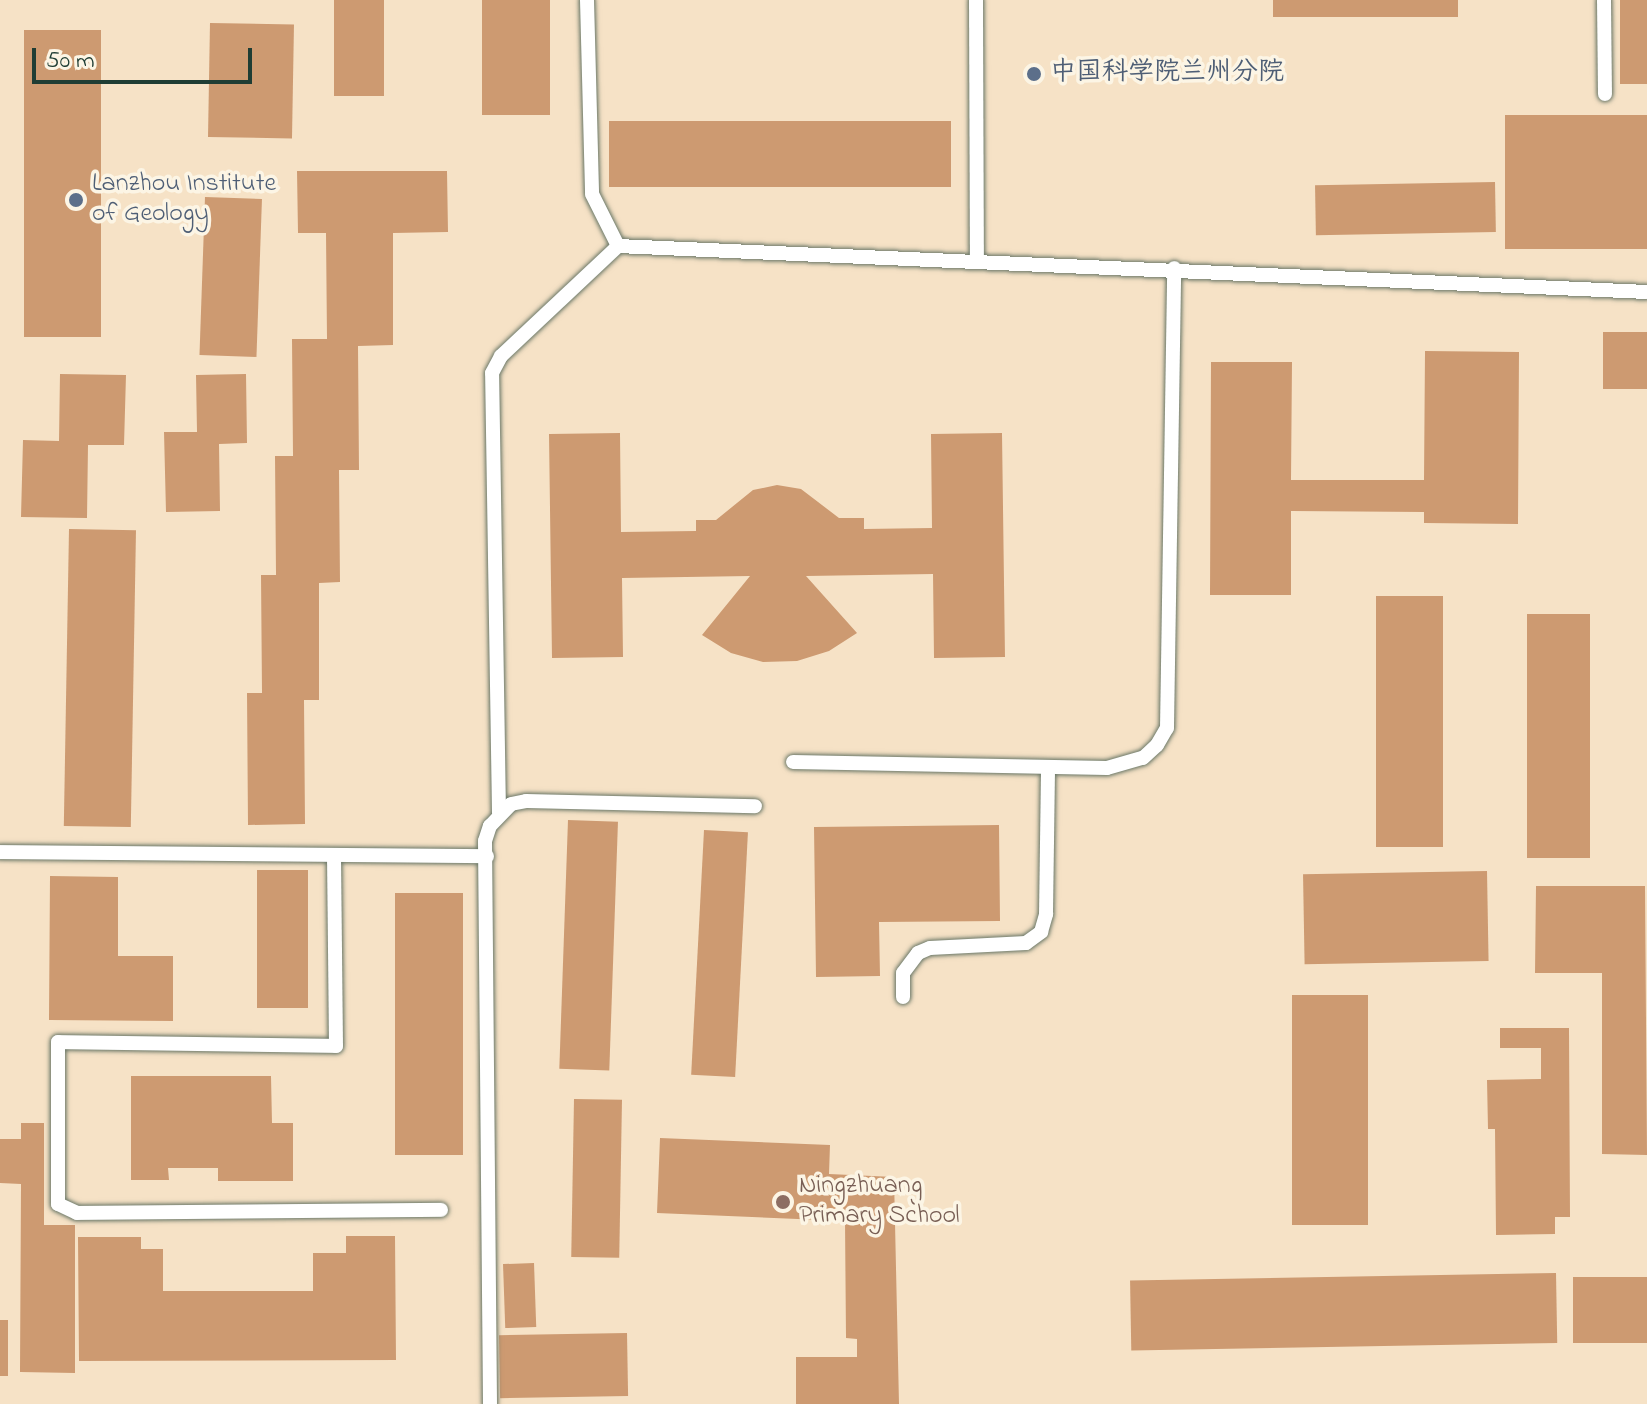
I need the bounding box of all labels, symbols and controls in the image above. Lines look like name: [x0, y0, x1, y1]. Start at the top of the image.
scale bar: [36, 32, 256, 82]
text: 50 m: [46, 44, 95, 79]
place label: 中国科学院兰州分院: [1050, 58, 1284, 90]
marker: 中国科学院兰州分院: [1025, 65, 1043, 83]
place label: Lanzhou Institute of Geology: [92, 169, 276, 230]
marker: Lanzhou Institute of Geology: [67, 191, 85, 209]
place label: Ningzhuang Primary School: [799, 1171, 960, 1232]
marker: Ningzhuang Primary School: [774, 1193, 792, 1211]

